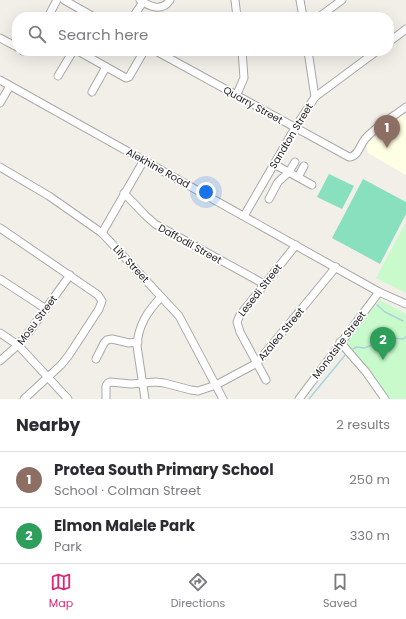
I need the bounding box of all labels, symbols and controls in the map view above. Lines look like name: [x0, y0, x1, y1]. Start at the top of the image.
search box: [12, 12, 394, 56]
icon: search: [26, 23, 48, 45]
text: Search here: [58, 24, 148, 45]
street label: Quarry Street: [220, 82, 286, 128]
street label: Sandton Street: [265, 100, 317, 172]
pin: 1: [374, 115, 400, 148]
street label: Alekhine Road: [123, 144, 193, 192]
your location: [196, 182, 216, 202]
street label: Daffodil Street: [156, 220, 225, 268]
street label: Lily Street: [110, 242, 153, 286]
street label: Lesedi Street: [235, 260, 286, 319]
street label: Mosu Street: [13, 292, 61, 348]
street label: Azalea Street: [254, 304, 308, 364]
street label: Monotshe Street: [309, 308, 370, 382]
pin: 2: [370, 327, 396, 360]
text: Nearby: [16, 413, 80, 437]
text: 2 results: [336, 415, 390, 434]
text: Protea South Primary School: [54, 459, 274, 480]
text: 1: [27, 470, 31, 489]
text: 250 m: [349, 470, 390, 489]
text: School · Colman Street: [54, 481, 201, 500]
text: Elmon Malele Park: [54, 515, 195, 536]
text: 2: [25, 526, 33, 545]
text: 330 m: [350, 526, 390, 545]
text: Park: [54, 537, 82, 556]
tab: Map: [49, 571, 73, 612]
tab: Directions: [171, 571, 225, 612]
tab: Saved: [323, 571, 357, 612]

